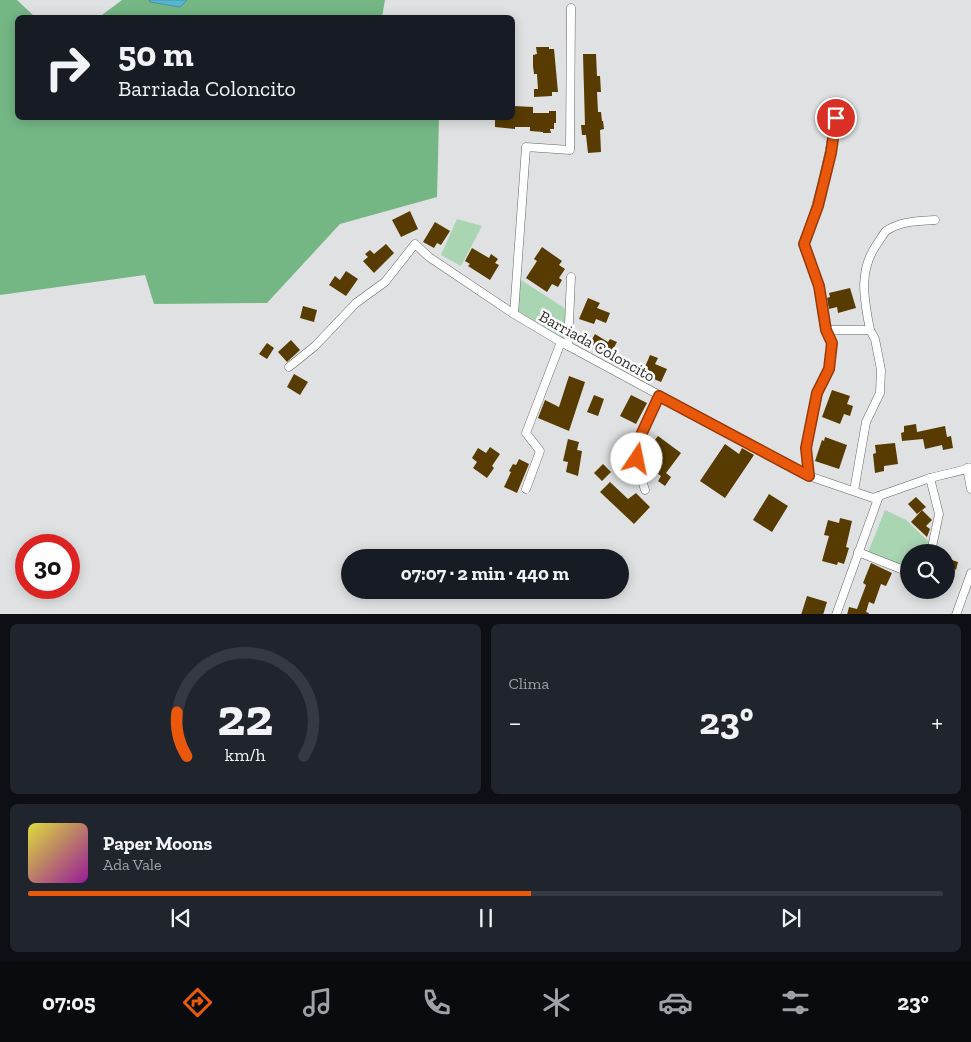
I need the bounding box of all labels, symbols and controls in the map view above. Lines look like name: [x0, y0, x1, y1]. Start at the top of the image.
text: 50 m: [118, 33, 194, 75]
icon: right: [35, 35, 100, 100]
text: Barriada Coloncito: [118, 75, 296, 102]
pin: [815, 97, 857, 139]
icon: arrive: [822, 104, 850, 132]
street label: Barriada Coloncito: [536, 306, 658, 386]
position arrow: [610, 432, 662, 484]
speed limit sign: 30: [15, 534, 80, 599]
map controls: [900, 544, 955, 599]
button: search: [900, 544, 955, 599]
text: 07:07 · 2 min · 440 m: [401, 562, 569, 585]
text: Clima: [509, 674, 549, 693]
text: 22: [217, 686, 273, 748]
text: 23°: [699, 698, 754, 744]
text: −: [509, 706, 522, 739]
text: +: [931, 706, 943, 739]
text: km/h: [225, 744, 266, 766]
text: Paper Moons: [103, 832, 212, 855]
text: Ada Vale: [103, 855, 162, 874]
icon: previous: [167, 904, 195, 932]
icon: pause: [472, 904, 500, 932]
icon: next: [777, 904, 805, 932]
icon: directions: [180, 985, 215, 1020]
icon: music: [300, 985, 335, 1020]
icon: phone: [419, 985, 454, 1020]
icon: climate: [539, 985, 574, 1020]
icon: car: [658, 985, 693, 1020]
icon: filters: [778, 985, 813, 1020]
text: 07:05: [42, 989, 95, 1016]
text: 23°: [897, 989, 929, 1016]

